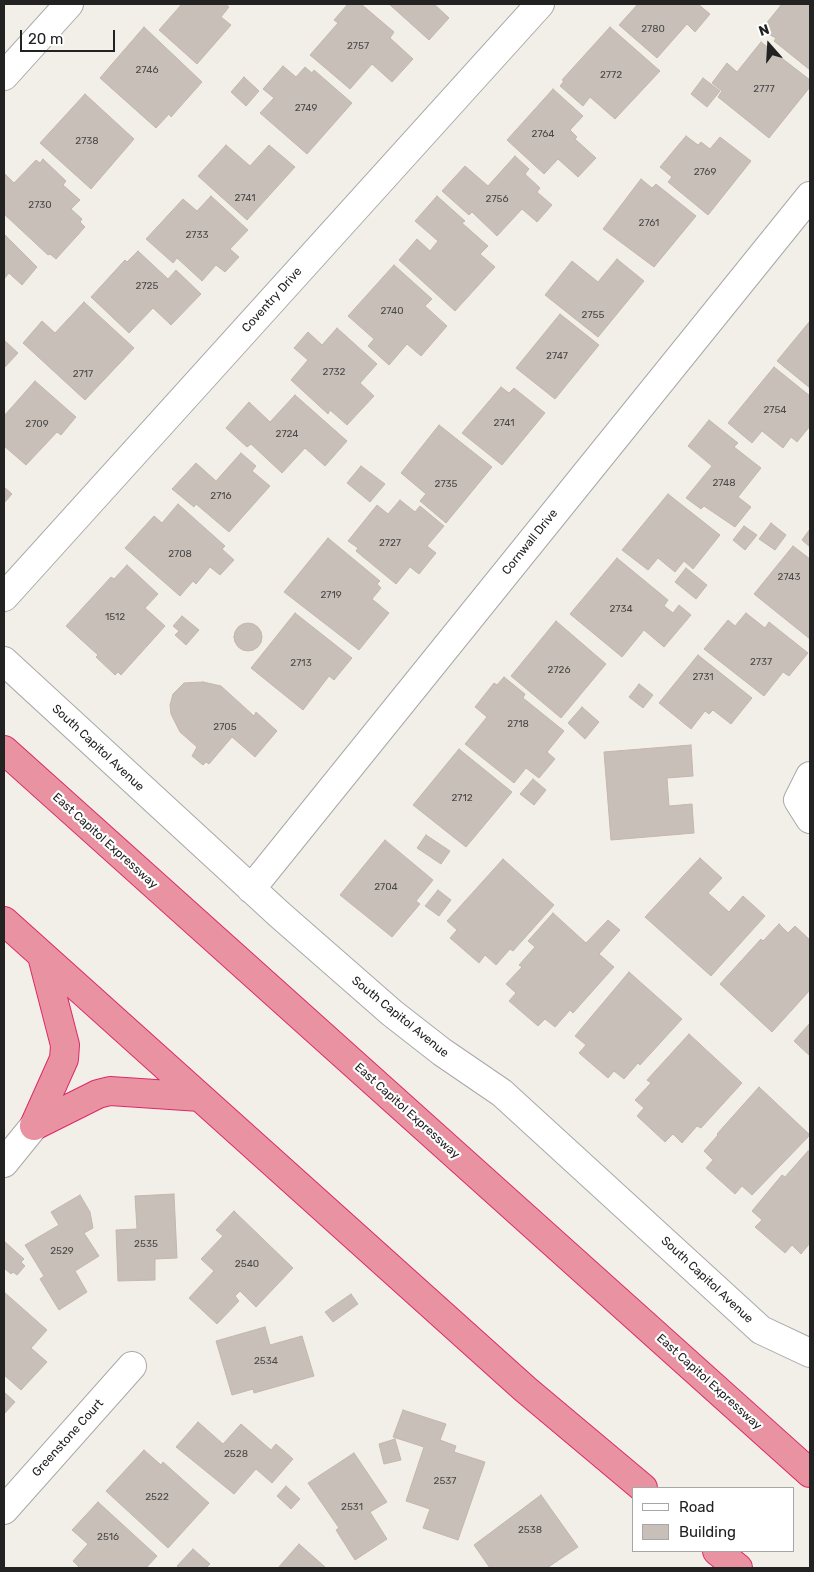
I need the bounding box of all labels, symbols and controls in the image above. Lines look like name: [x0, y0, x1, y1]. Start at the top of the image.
scale bar: [22, 20, 118, 52]
north arrow: [744, 20, 794, 70]
text: N: [756, 21, 771, 40]
house number: 2780: [641, 23, 665, 35]
text: 20 m: [28, 30, 63, 48]
house number: 2757: [347, 40, 369, 52]
house number: 2746: [136, 64, 158, 76]
house number: 2772: [600, 69, 622, 81]
house number: 2777: [753, 83, 775, 95]
house number: 2749: [295, 102, 317, 114]
house number: 2764: [532, 128, 554, 140]
house number: 2738: [75, 135, 99, 147]
house number: 2769: [694, 166, 716, 178]
house number: 2741: [235, 192, 255, 204]
house number: 2756: [486, 193, 508, 205]
house number: 2730: [28, 199, 52, 211]
house number: 2761: [639, 217, 659, 229]
house number: 2733: [185, 229, 209, 241]
street label: Coventry Drive: [239, 264, 305, 336]
house number: 2725: [136, 280, 158, 292]
house number: 2740: [380, 305, 404, 317]
house number: 2755: [582, 309, 604, 321]
house number: 2747: [546, 350, 568, 362]
house number: 2732: [323, 366, 345, 378]
house number: 2717: [73, 368, 93, 380]
house number: 2754: [763, 404, 787, 416]
house number: 2741: [494, 417, 514, 429]
house number: 2709: [25, 418, 49, 430]
house number: 2724: [276, 428, 298, 440]
house number: 2748: [712, 477, 736, 489]
house number: 2735: [435, 478, 457, 490]
house number: 2716: [210, 490, 232, 502]
street label: Cornwall Drive: [499, 506, 561, 578]
house number: 2727: [379, 537, 401, 549]
house number: 2708: [168, 548, 192, 560]
house number: 2743: [778, 571, 800, 583]
house number: 2719: [320, 589, 342, 601]
house number: 2734: [609, 603, 633, 615]
house number: 1512: [105, 611, 125, 623]
house number: 2737: [750, 656, 772, 668]
house number: 2713: [290, 657, 312, 669]
house number: 2726: [548, 664, 570, 676]
house number: 2731: [692, 671, 714, 683]
street label: South Capitol Avenue: [49, 702, 147, 794]
house number: 2718: [507, 718, 529, 730]
house number: 2705: [213, 721, 237, 733]
street label: East Capitol Expressway: [49, 790, 161, 892]
house number: 2712: [451, 792, 473, 804]
house number: 2704: [374, 881, 398, 893]
street label: South Capitol Avenue: [349, 973, 451, 1061]
street label: East Capitol Expressway: [351, 1060, 463, 1162]
street label: South Capitol Avenue: [658, 1234, 756, 1326]
house number: 2535: [134, 1238, 158, 1250]
house number: 2529: [50, 1245, 74, 1257]
house number: 2540: [235, 1258, 259, 1270]
street label: East Capitol Expressway: [653, 1331, 765, 1433]
house number: 2534: [254, 1355, 278, 1367]
street label: Greenstone Court: [29, 1396, 107, 1480]
house number: 2528: [224, 1448, 248, 1460]
house number: 2537: [434, 1475, 456, 1487]
legend: [632, 1487, 794, 1552]
house number: 2522: [145, 1491, 169, 1503]
text: Road: [679, 1498, 715, 1516]
house number: 2531: [341, 1501, 363, 1513]
text: Building: [679, 1523, 736, 1541]
house number: 2538: [518, 1524, 542, 1536]
house number: 2516: [97, 1531, 119, 1543]

